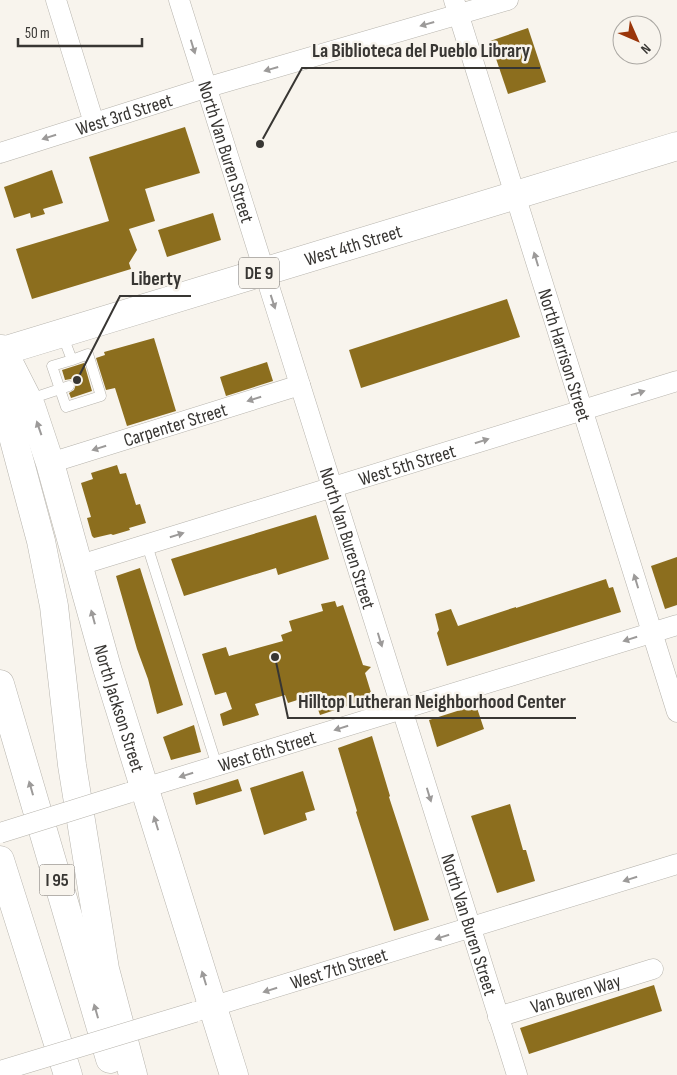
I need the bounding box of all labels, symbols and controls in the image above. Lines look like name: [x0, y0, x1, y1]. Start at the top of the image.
scale bar: [18, 15, 141, 47]
north arrow: [612, 15, 662, 65]
one-way arrow: [420, 20, 435, 28]
text: 50 m: [25, 24, 50, 43]
callout: La Biblioteca del Pueblo Library: [302, 33, 540, 68]
one-way arrow: [189, 39, 197, 54]
text: La Biblioteca del Pueblo Library: [312, 39, 531, 63]
text: N: [637, 40, 654, 57]
one-way arrow: [264, 65, 279, 73]
street label: North Van Buren Street: [192, 78, 258, 226]
street label: West 3rd Street: [73, 89, 175, 141]
one-way arrow: [41, 134, 56, 142]
street label: West 4th Street: [302, 220, 405, 272]
one-way arrow: [531, 252, 539, 267]
road number: DE 9: [239, 258, 279, 288]
callout: Liberty: [120, 261, 191, 296]
text: Liberty: [131, 267, 182, 291]
street label: North Harrison Street: [532, 286, 595, 425]
one-way arrow: [269, 295, 277, 310]
one-way arrow: [630, 389, 645, 397]
one-way arrow: [246, 396, 261, 404]
street label: Carpenter Street: [121, 398, 230, 452]
one-way arrow: [34, 420, 42, 435]
one-way arrow: [475, 437, 490, 445]
street label: West 5th Street: [356, 440, 459, 491]
one-way arrow: [91, 444, 106, 452]
street label: North Van Buren Street: [314, 465, 380, 612]
one-way arrow: [169, 531, 184, 539]
one-way arrow: [632, 574, 640, 589]
one-way arrow: [89, 610, 97, 625]
one-way arrow: [377, 633, 384, 648]
one-way arrow: [623, 636, 638, 644]
street label: North Jackson Street: [88, 642, 149, 775]
callout: Hilltop Lutheran Neighborhood Center: [288, 683, 576, 718]
text: Hilltop Lutheran Neighborhood Center: [298, 690, 566, 714]
one-way arrow: [334, 725, 349, 733]
street label: West 6th Street: [216, 726, 319, 778]
one-way arrow: [178, 771, 193, 779]
one-way arrow: [26, 781, 34, 796]
one-way arrow: [425, 788, 433, 803]
one-way arrow: [151, 815, 159, 830]
street label: North Van Buren Street: [435, 851, 501, 999]
road number: I 95: [40, 864, 74, 896]
one-way arrow: [623, 875, 638, 883]
one-way arrow: [434, 933, 449, 941]
street label: West 7th Street: [288, 943, 391, 995]
street label: Van Buren Way: [528, 969, 624, 1019]
one-way arrow: [199, 971, 207, 986]
one-way arrow: [262, 986, 277, 994]
one-way arrow: [92, 1004, 100, 1019]

